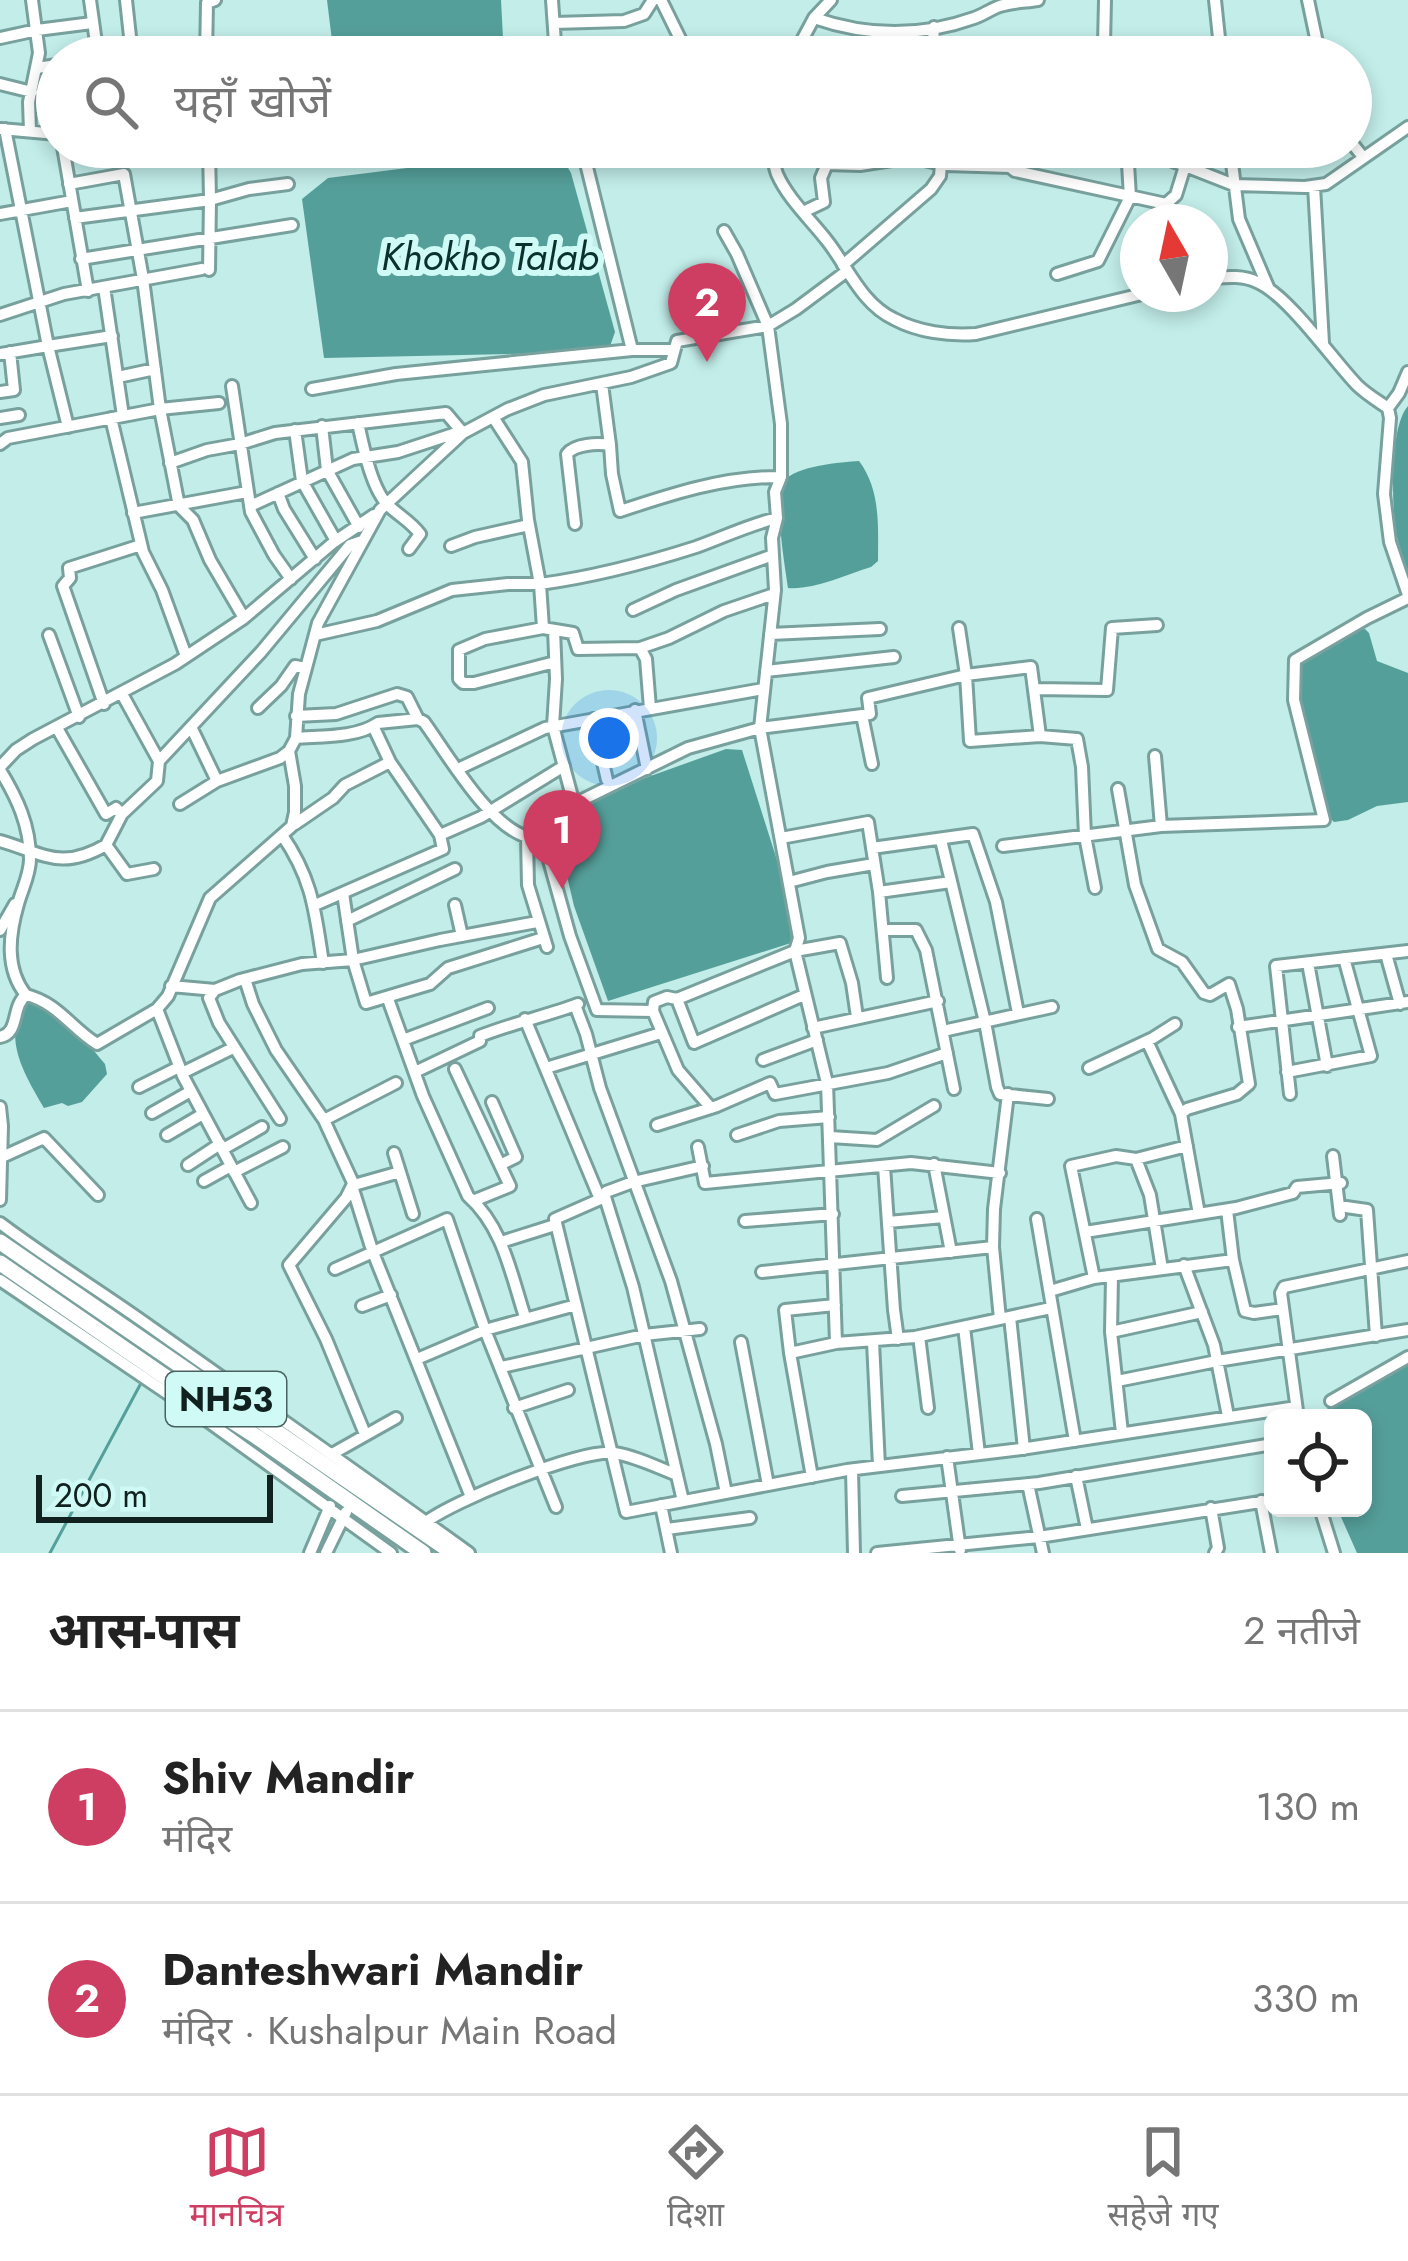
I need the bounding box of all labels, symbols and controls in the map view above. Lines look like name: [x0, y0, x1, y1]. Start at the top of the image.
search box: [36, 36, 1372, 168]
icon: search: [78, 69, 144, 135]
text: यहाँ खोजें: [174, 69, 331, 134]
north arrow: [1120, 204, 1228, 312]
water label: Khokho Talab: [381, 228, 599, 285]
pin: 2: [668, 263, 746, 362]
your location: [579, 708, 639, 768]
pin: 1: [523, 790, 601, 889]
road number: NH53: [166, 1372, 286, 1426]
map controls: [1264, 1409, 1372, 1517]
button: locate: [1264, 1409, 1372, 1517]
scale bar: [36, 1469, 273, 1522]
text: 200 m: [54, 1472, 148, 1519]
text: आस-पास: [48, 1593, 239, 1667]
text: 2 नतीजे: [1243, 1602, 1360, 1659]
text: Shiv Mandir: [162, 1745, 414, 1810]
text: 1: [77, 1778, 97, 1835]
text: 130 m: [1256, 1778, 1360, 1835]
text: मंदिर: [162, 1810, 232, 1867]
text: Danteshwari Mandir: [162, 1937, 583, 2002]
text: 2: [74, 1970, 100, 2027]
text: 330 m: [1252, 1970, 1360, 2027]
text: मंदिर · Kushalpur Main Road: [162, 2002, 617, 2059]
tab: मानचित्र: [189, 2119, 284, 2239]
tab: दिशा: [663, 2119, 729, 2239]
tab: सहेजे गए: [1108, 2119, 1219, 2239]

